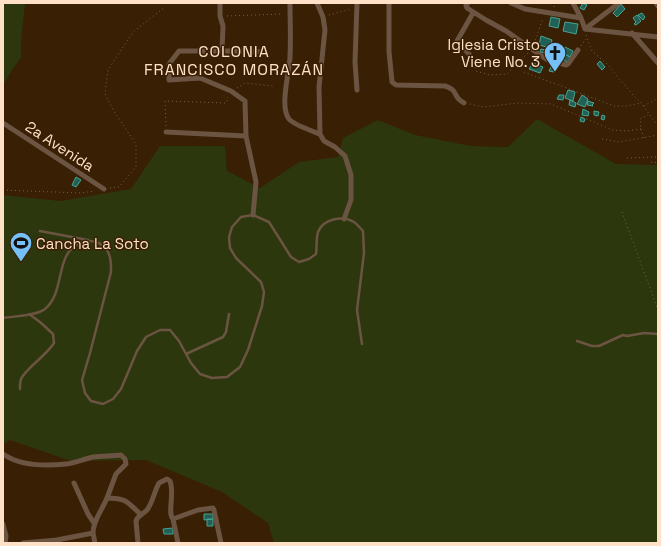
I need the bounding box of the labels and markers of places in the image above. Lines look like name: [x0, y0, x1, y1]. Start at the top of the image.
place label: Iglesia Cristo Viene No. 3: [448, 35, 540, 71]
church icon: Iglesia Cristo Viene No. 3: [542, 40, 568, 73]
sports icon: Cancha La Soto: [8, 230, 34, 263]
place label: Cancha La Soto: [36, 234, 149, 253]

